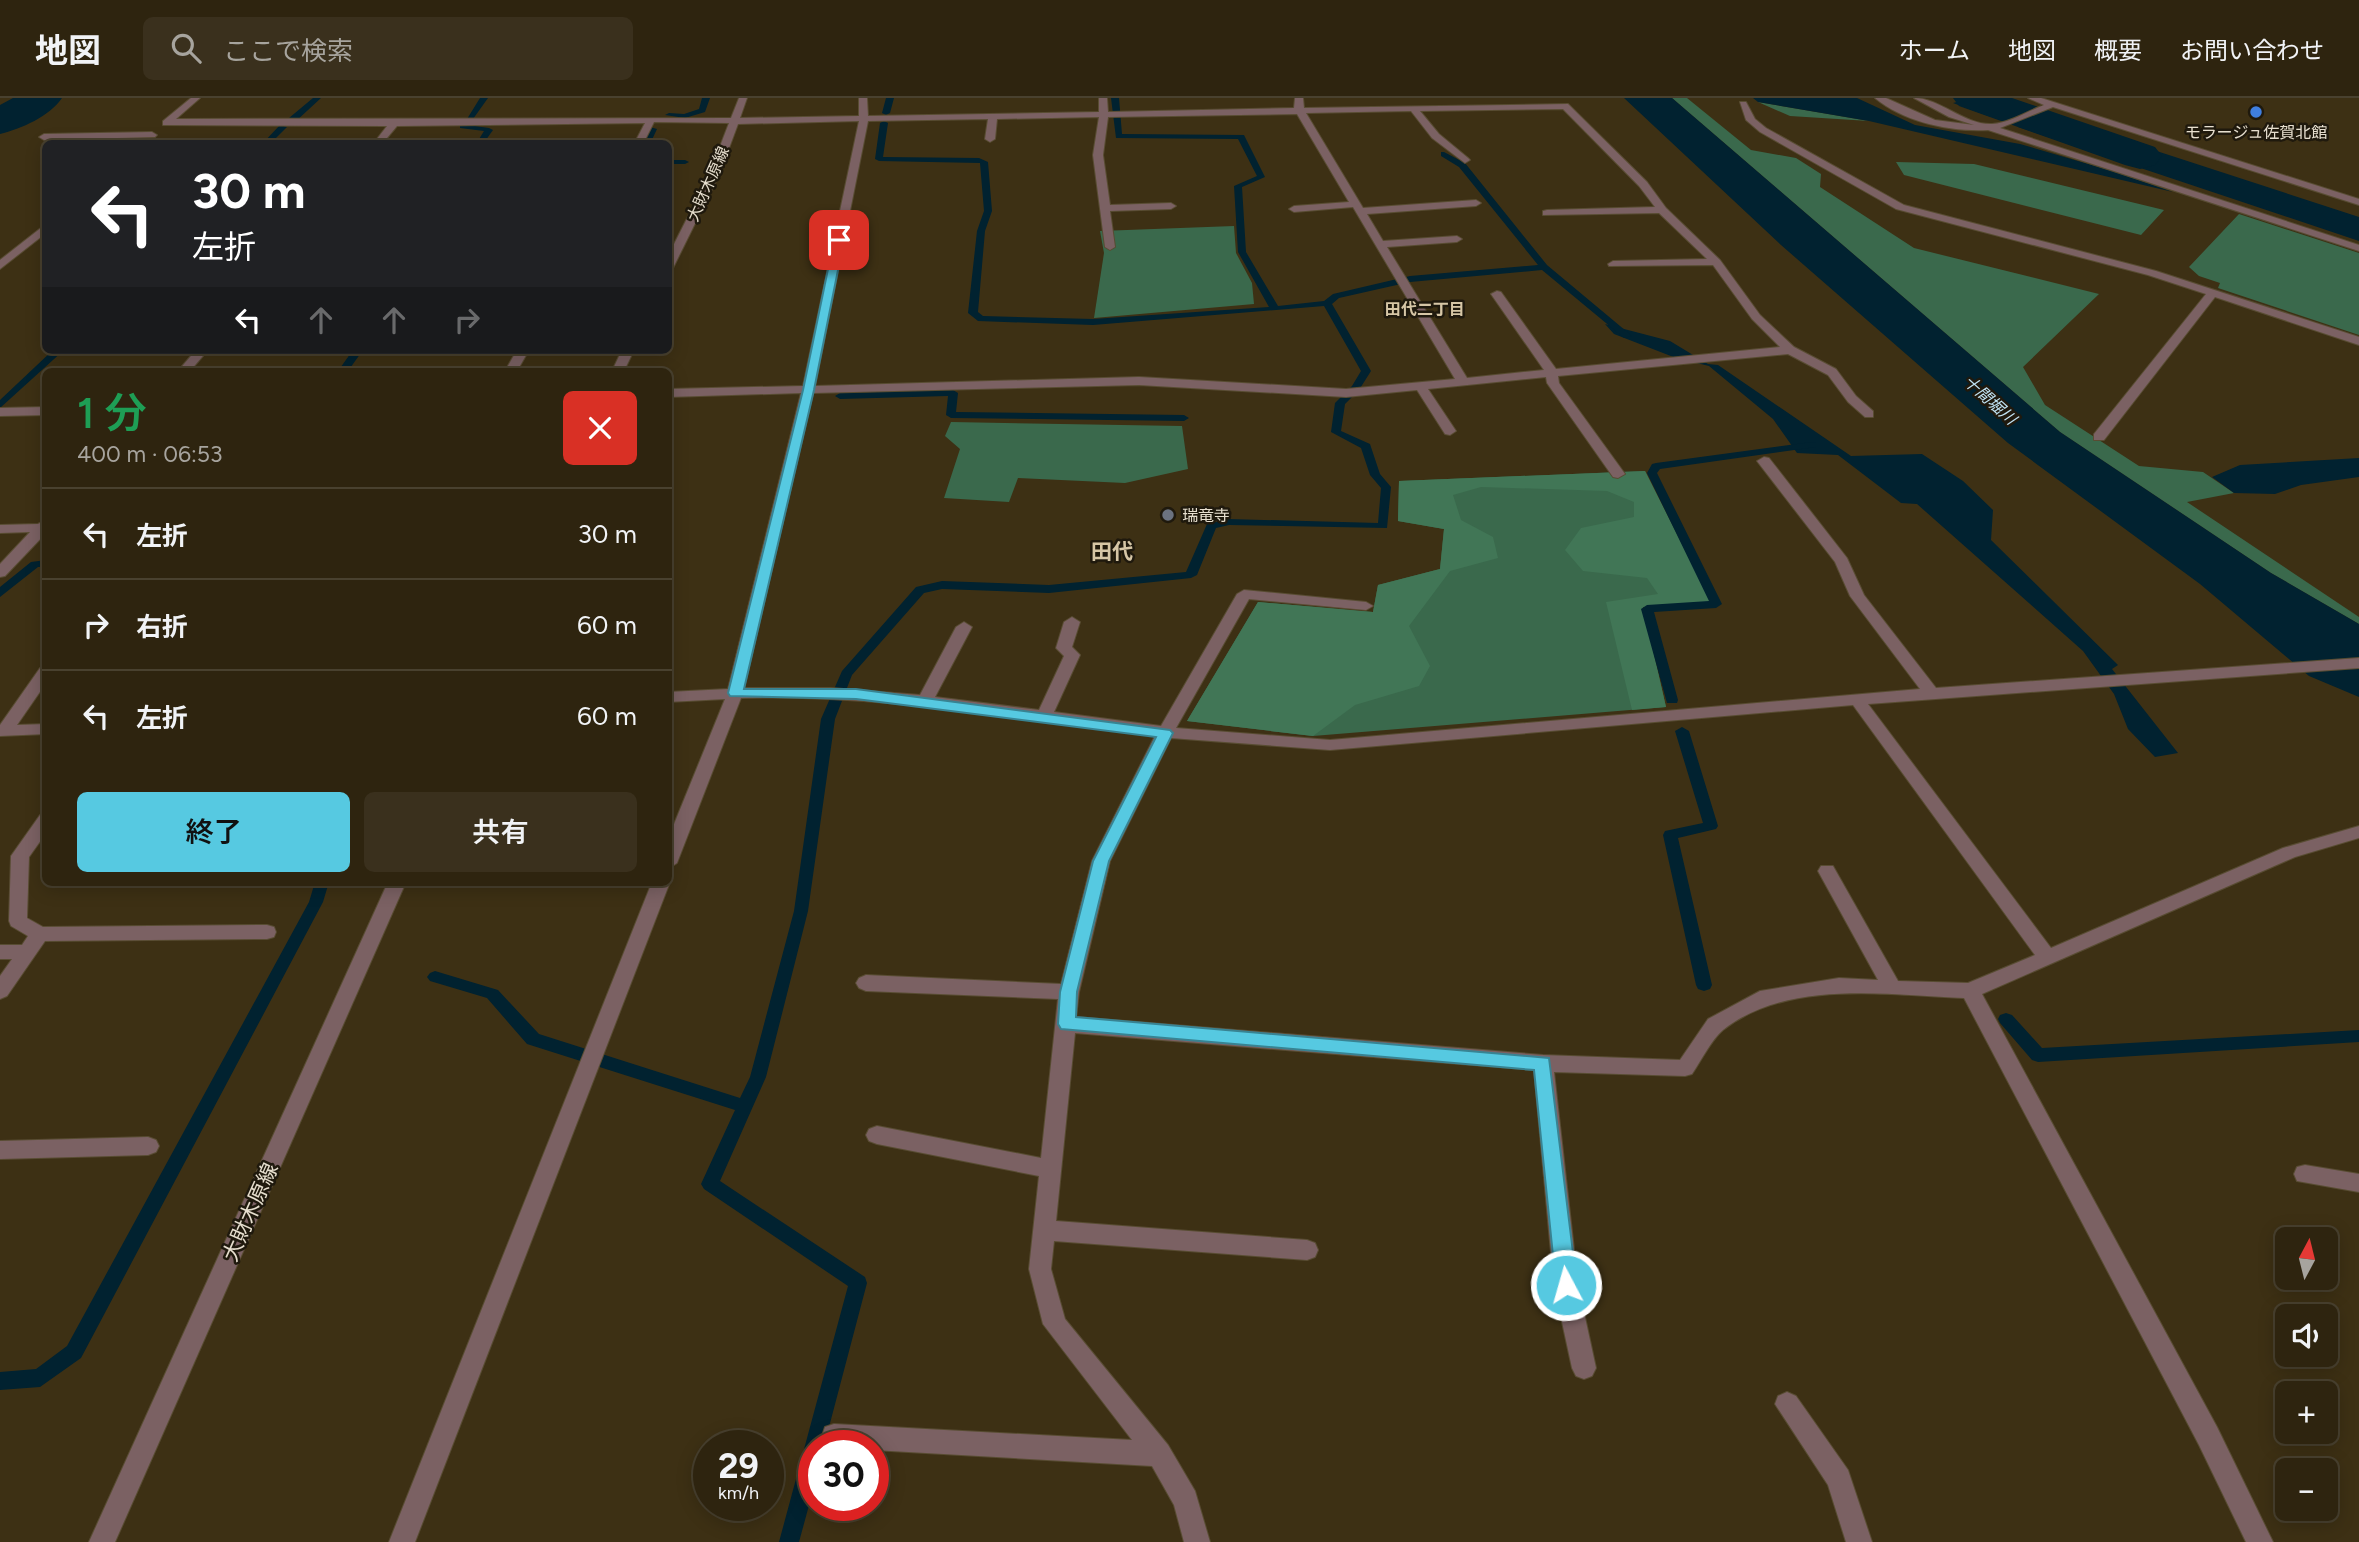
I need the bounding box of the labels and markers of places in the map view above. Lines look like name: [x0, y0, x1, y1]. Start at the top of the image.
marker: モラージュ佐賀北館: [2248, 104, 2264, 120]
place label: モラージュ佐賀北館: [2185, 123, 2327, 142]
pin: [809, 210, 869, 270]
place label: 瑞竜寺: [1182, 506, 1230, 525]
marker: 瑞竜寺: [1160, 507, 1176, 523]

